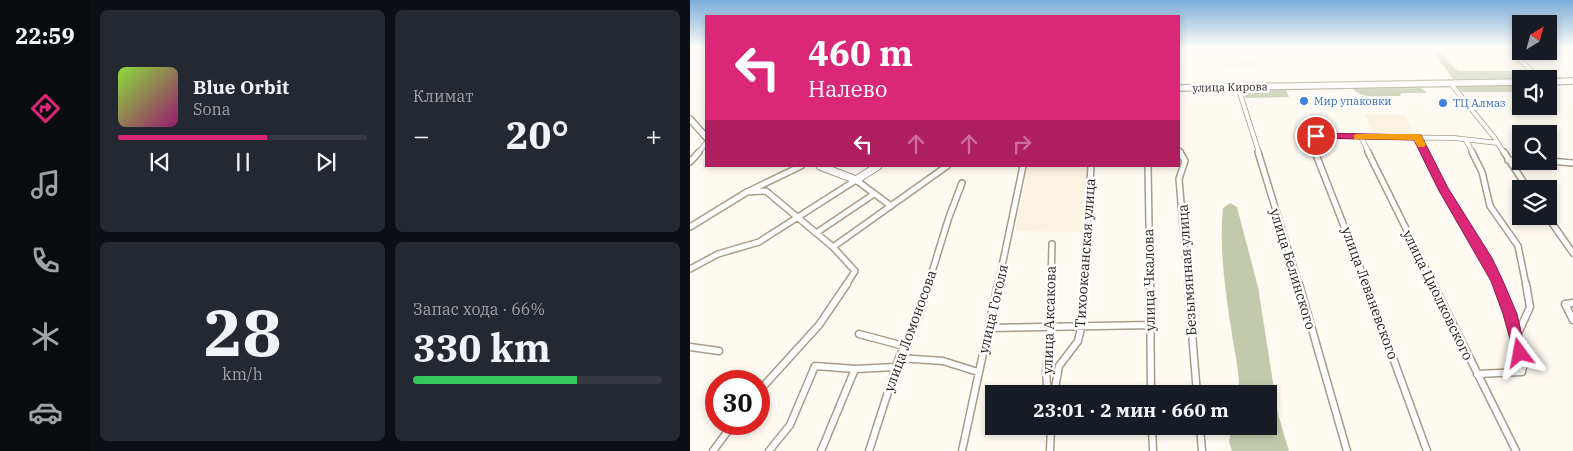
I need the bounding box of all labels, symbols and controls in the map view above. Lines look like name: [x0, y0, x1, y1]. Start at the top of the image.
north arrow: [1512, 15, 1558, 60]
map controls: [1512, 15, 1557, 225]
text: 22:59: [15, 21, 75, 50]
text: 460 m: [808, 30, 913, 76]
icon: left: [725, 35, 790, 100]
button: sound: [1512, 70, 1557, 115]
text: Налево: [808, 74, 887, 103]
text: Blue Orbit: [193, 75, 289, 99]
street label: улица Кирова: [1192, 79, 1268, 95]
text: Климат: [413, 86, 473, 106]
icon: directions: [28, 91, 63, 126]
place label: Мир упаковки: [1314, 94, 1392, 108]
marker: Мир упаковки: [1298, 95, 1310, 107]
place label: ТЦ Алмаз: [1453, 96, 1505, 110]
marker: ТЦ Алмаз: [1437, 97, 1449, 109]
text: Sona: [193, 99, 230, 119]
text: 20°: [506, 110, 569, 159]
pin: [1295, 115, 1337, 157]
text: −: [413, 117, 430, 154]
text: +: [645, 117, 662, 154]
icon: arrive: [1302, 122, 1330, 150]
button: search: [1512, 125, 1557, 170]
icon: left: [849, 130, 877, 158]
icon: ahead: [902, 130, 930, 158]
icon: ahead: [955, 130, 983, 158]
icon: right: [1008, 130, 1036, 158]
icon: previous: [146, 148, 174, 176]
icon: pause: [229, 148, 257, 176]
icon: next: [312, 148, 340, 176]
icon: music: [28, 167, 63, 202]
street label: Тихоокеанская улица: [1071, 177, 1099, 328]
button: layers: [1512, 180, 1557, 225]
street label: Безымянная улица: [1173, 203, 1201, 337]
street label: улица Белинского: [1266, 206, 1320, 332]
street label: улица Леваневского: [1338, 224, 1402, 362]
street label: улица Циолковского: [1399, 227, 1477, 363]
street label: улица Чкалова: [1139, 228, 1159, 331]
icon: phone: [28, 243, 63, 278]
street label: улица Гоголя: [974, 263, 1012, 355]
street label: улица Аксакова: [1038, 265, 1060, 375]
street label: улица Ломоносова: [880, 267, 941, 394]
text: 28: [203, 289, 282, 374]
text: Запас хода · 66%: [413, 299, 545, 319]
icon: climate: [28, 319, 63, 354]
text: 330 km: [413, 323, 551, 372]
position arrow: [1493, 326, 1545, 378]
text: km/h: [222, 364, 263, 384]
speed limit sign: 30: [705, 370, 770, 435]
icon: car: [28, 395, 63, 430]
text: 23:01 · 2 мин · 660 m: [1033, 398, 1229, 422]

